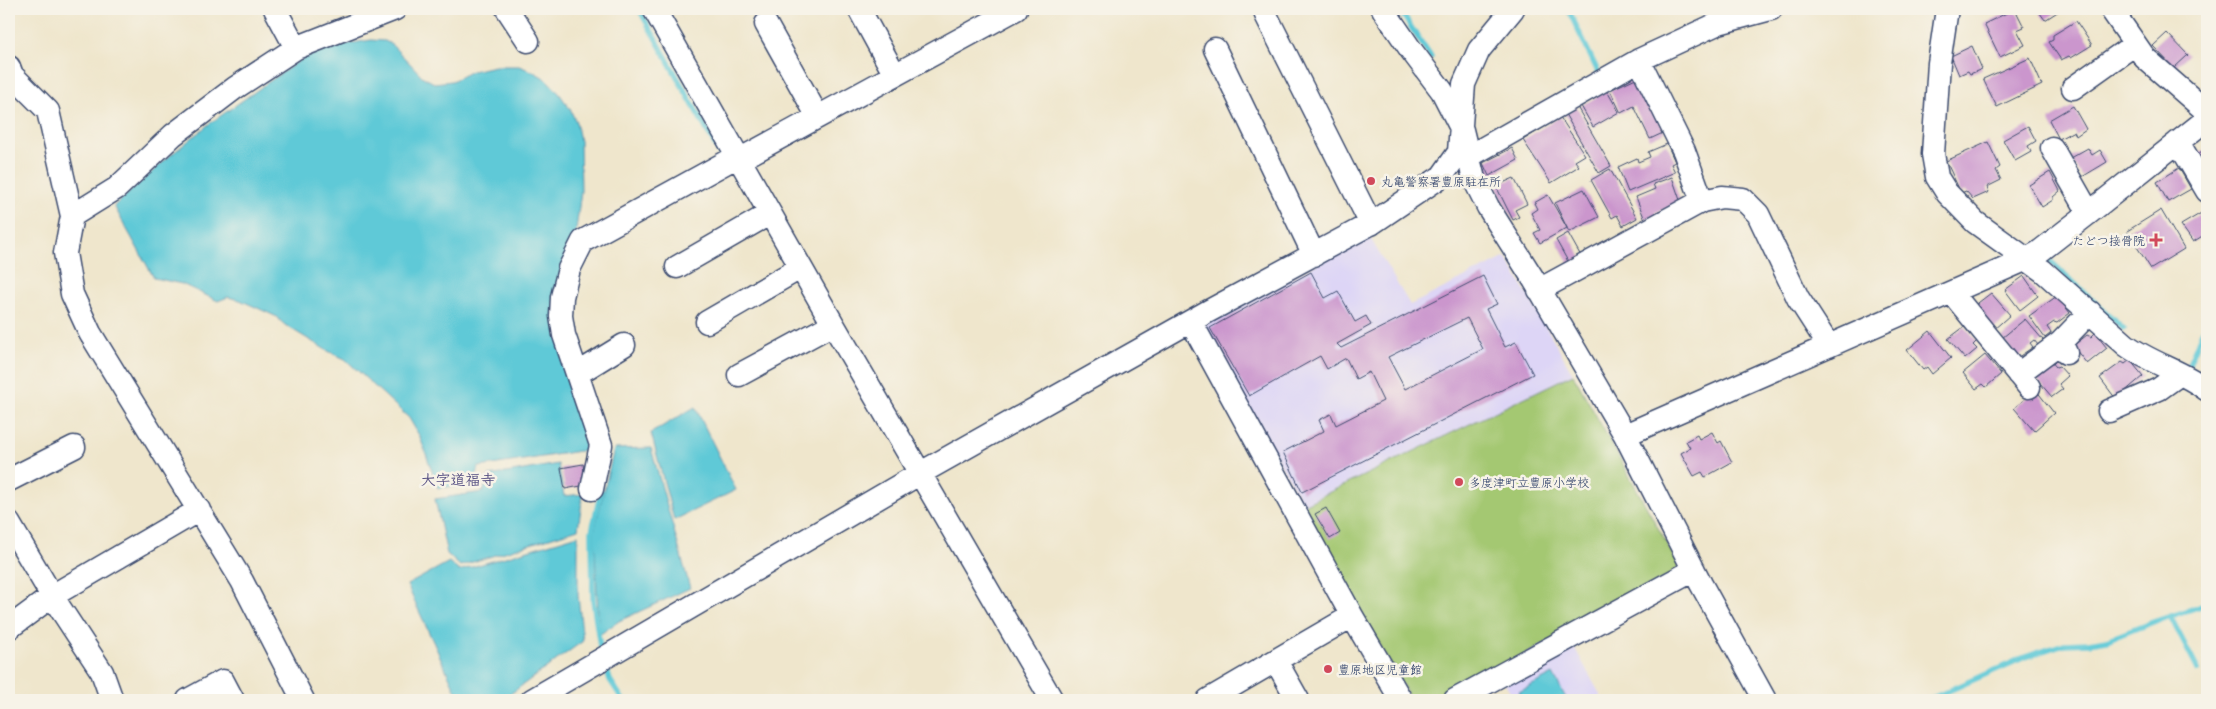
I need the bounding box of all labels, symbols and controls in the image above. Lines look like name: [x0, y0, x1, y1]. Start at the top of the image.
place label: 丸亀警察署豊原駐在所: [1381, 173, 1501, 189]
marker: 丸亀警察署豊原駐在所: [1365, 175, 1377, 187]
place label: たどつ接骨院: [2072, 232, 2145, 248]
marker: たどつ接骨院: [2149, 233, 2163, 247]
district label: 大字道福寺: [420, 469, 496, 489]
place label: 多度津町立豊原小学校: [1469, 474, 1589, 490]
marker: 多度津町立豊原小学校: [1453, 476, 1465, 488]
place label: 豊原地区児童館: [1338, 661, 1422, 677]
marker: 豊原地区児童館: [1322, 663, 1334, 675]

